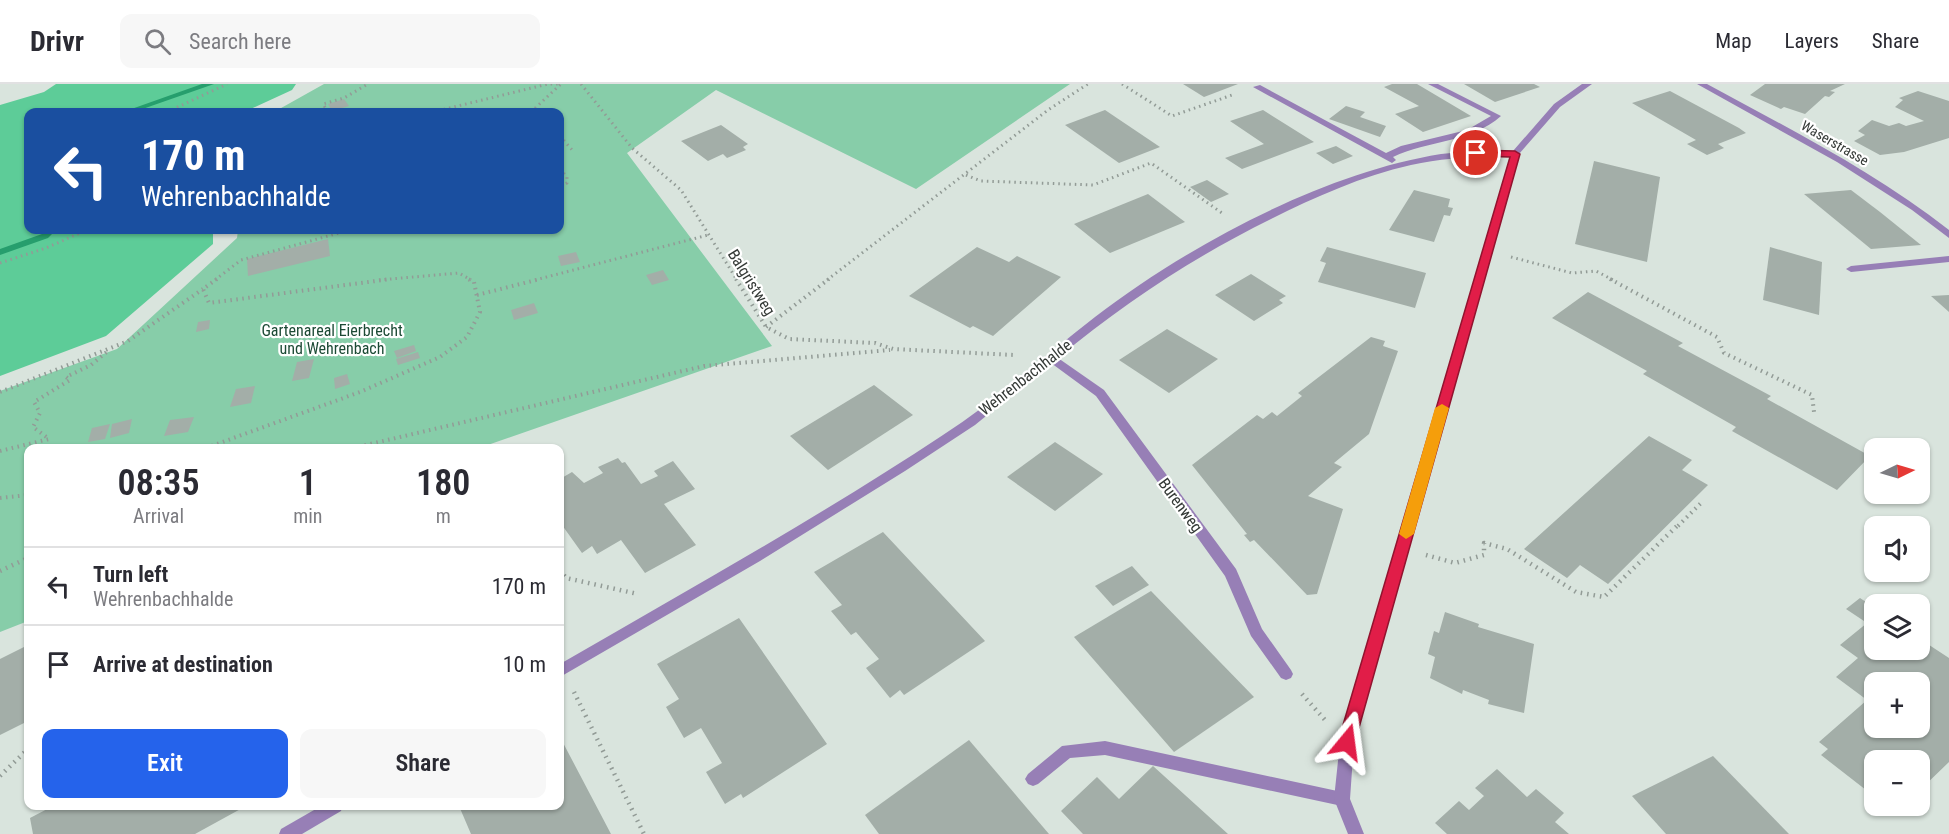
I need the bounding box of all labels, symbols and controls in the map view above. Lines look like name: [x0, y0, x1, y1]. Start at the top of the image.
search box: [120, 14, 540, 68]
text: Drivr: [30, 25, 84, 58]
icon: search: [141, 25, 174, 58]
text: Search here: [189, 29, 291, 54]
text: Map: [1715, 29, 1752, 53]
text: Layers: [1785, 29, 1839, 53]
text: Share: [1872, 29, 1919, 53]
street label: Waserstrasse: [1799, 117, 1872, 169]
pin: [1450, 127, 1501, 178]
text: 170 m: [141, 131, 246, 180]
icon: left: [42, 132, 120, 210]
icon: arrive: [1459, 136, 1492, 169]
text: Wehrenbachhalde: [141, 181, 331, 213]
street label: Balgristweg: [724, 246, 779, 319]
park label: Gartenareal Eierbrecht und Wehrenbach: [261, 321, 403, 358]
street label: Wehrenbachhalde: [975, 335, 1075, 419]
north arrow: [1864, 438, 1930, 504]
map controls: [1864, 438, 1930, 816]
text: 08:35: [118, 462, 200, 504]
text: 1: [299, 462, 317, 504]
text: 180: [416, 462, 470, 504]
street label: Burenweg: [1155, 475, 1207, 536]
text: Arrival: [133, 504, 184, 528]
text: min: [293, 504, 322, 528]
text: m: [436, 504, 451, 528]
button: sound: [1864, 516, 1930, 582]
text: Turn left: [93, 562, 168, 587]
icon: left: [42, 570, 75, 603]
text: 170 m: [492, 574, 546, 599]
text: Wehrenbachhalde: [93, 587, 233, 611]
button: layers: [1864, 594, 1930, 660]
icon: arrive: [42, 648, 75, 681]
text: Arrive at destination: [93, 652, 273, 677]
text: 10 m: [503, 652, 546, 677]
button: +: [1864, 672, 1930, 738]
position arrow: [1315, 710, 1379, 774]
button: Exit: [42, 729, 288, 798]
button: Share: [300, 729, 546, 798]
button: −: [1864, 750, 1930, 816]

